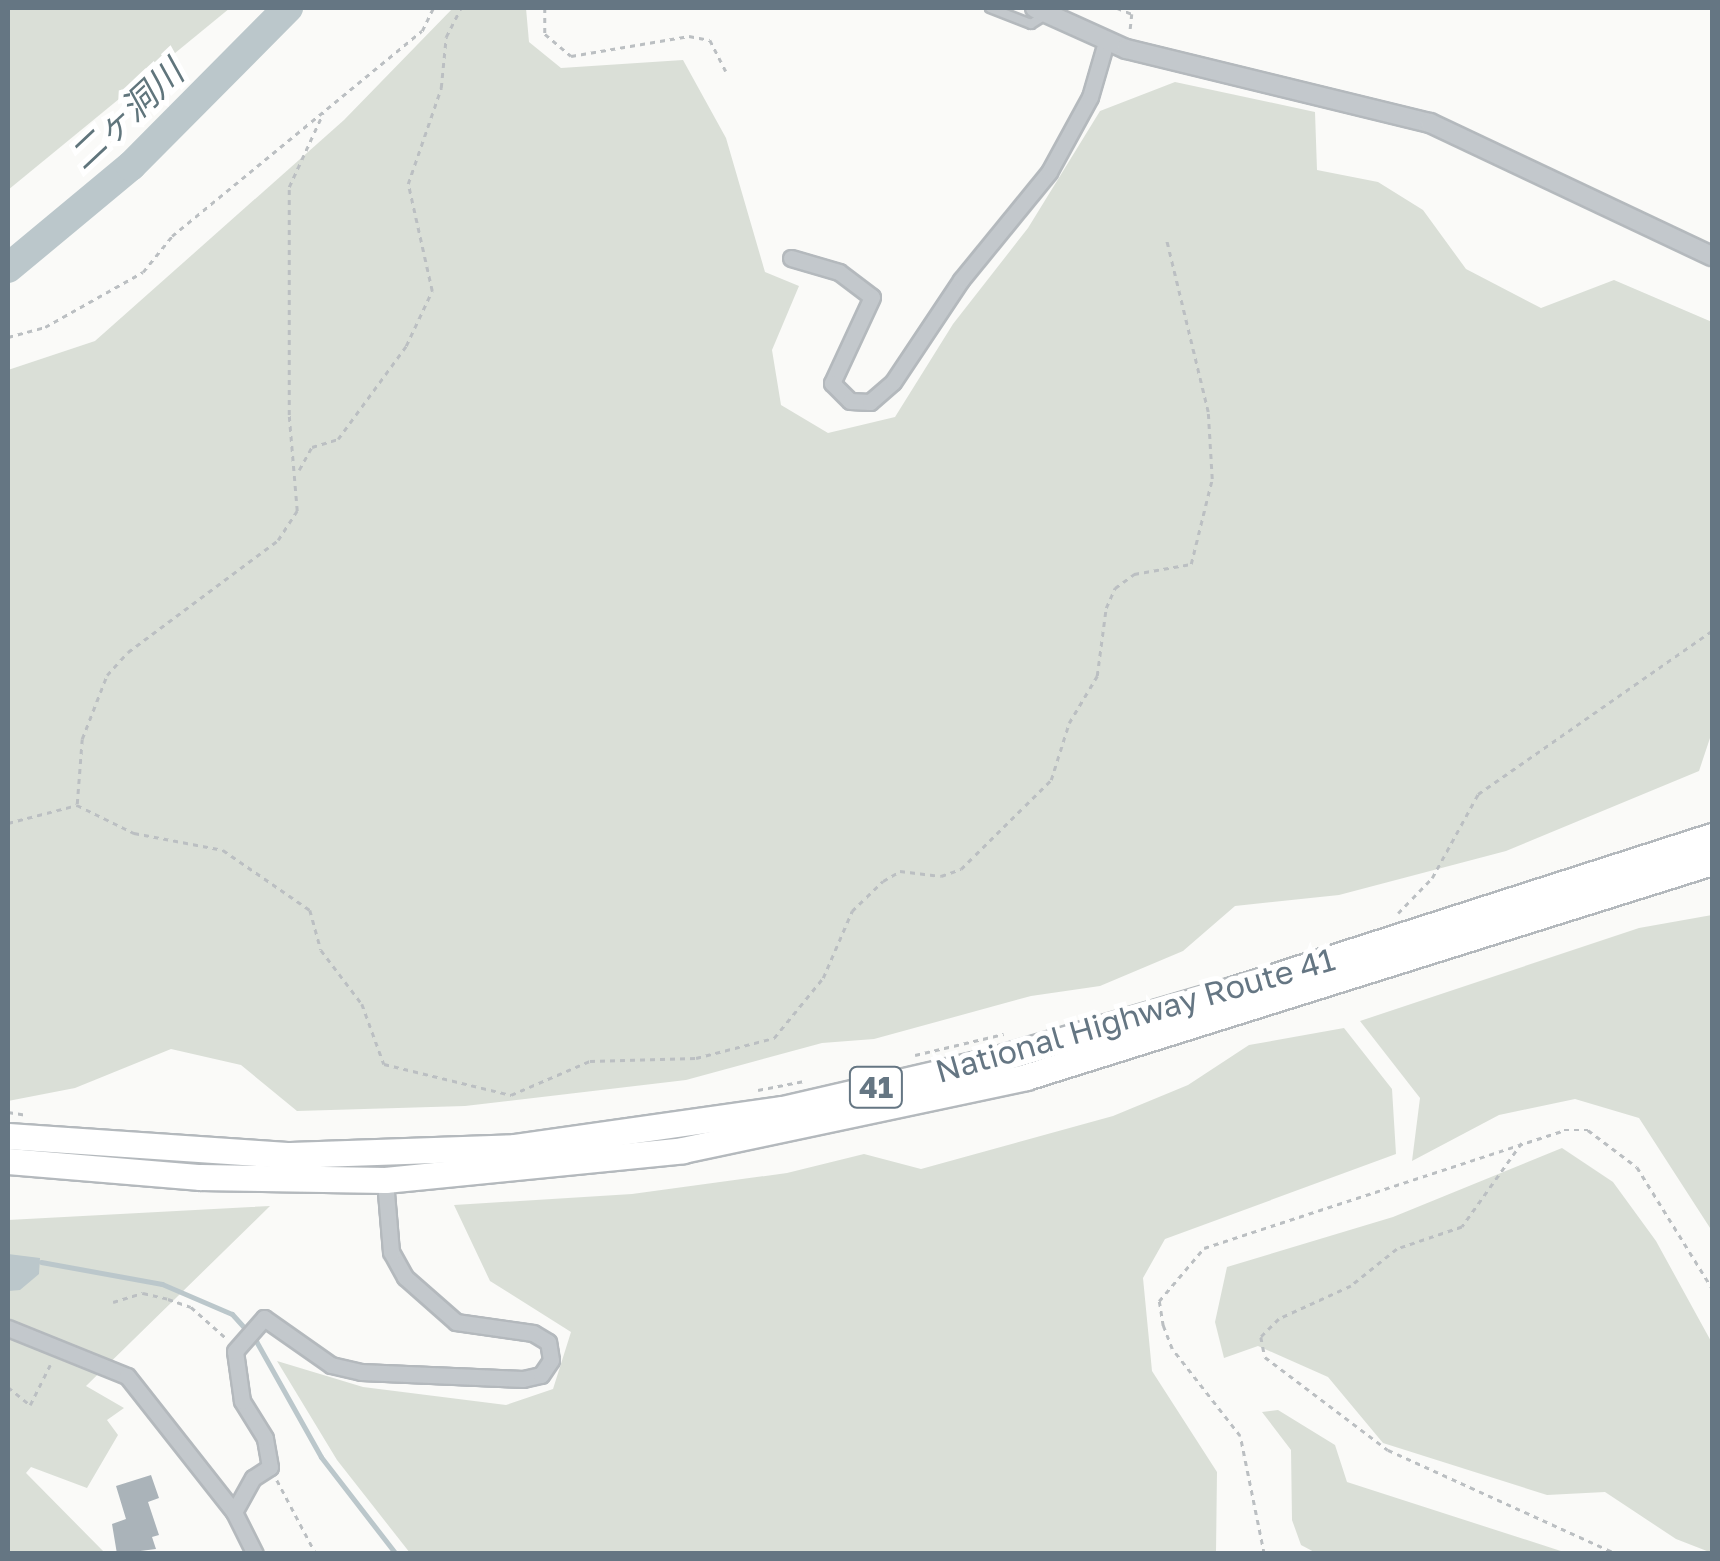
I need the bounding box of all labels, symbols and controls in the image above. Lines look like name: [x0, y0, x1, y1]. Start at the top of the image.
water label: 二ヶ洞川: [60, 51, 192, 177]
street label: National Highway Route 41: [931, 940, 1339, 1090]
road number: 41: [848, 1062, 904, 1112]

